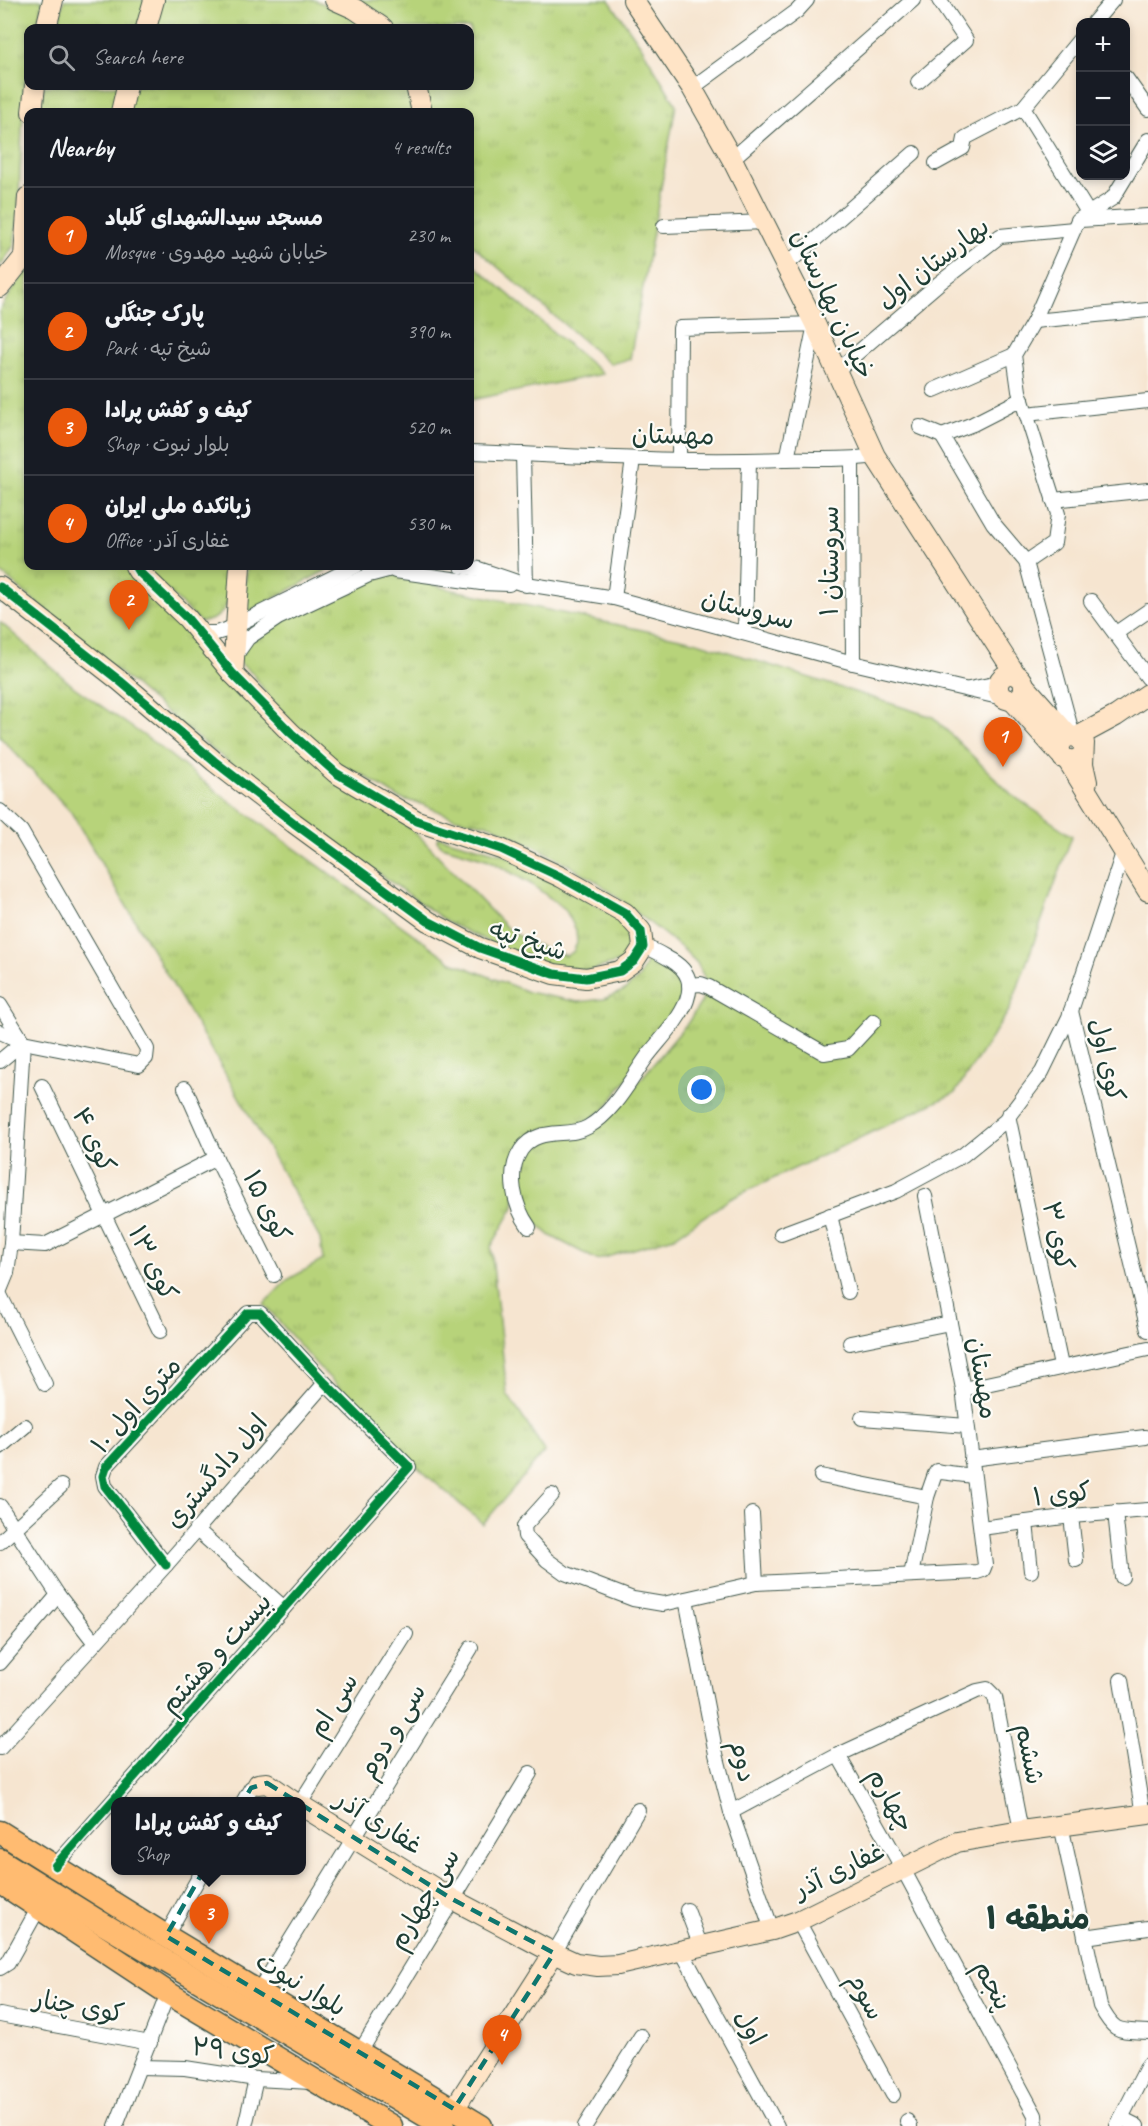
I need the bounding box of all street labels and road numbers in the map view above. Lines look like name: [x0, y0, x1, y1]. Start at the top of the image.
street label: بهارستان اول: [870, 210, 996, 316]
street label: خیابان بهارستان: [784, 224, 882, 384]
street label: مهستان: [631, 418, 715, 452]
street label: سروستان ۱: [813, 506, 846, 616]
street label: سروستان: [698, 581, 798, 637]
street label: شیخ تپه: [485, 912, 571, 969]
street label: کوی اول: [1081, 1015, 1133, 1105]
street label: کوی ۴: [65, 1102, 123, 1178]
street label: کوی ۱۵: [235, 1164, 299, 1248]
street label: کوی ۳: [1035, 1198, 1081, 1274]
street label: کوی ۱۳: [121, 1220, 185, 1306]
street label: مهستان: [960, 1335, 1006, 1421]
street label: ۱۰ متری اول: [84, 1349, 188, 1461]
street label: اول دادگستری: [157, 1407, 275, 1535]
street label: کوی ۱: [1031, 1475, 1093, 1513]
street label: بیست و هشتم: [153, 1586, 281, 1722]
street label: سی ام: [301, 1667, 368, 1745]
street label: سی و دوم: [351, 1677, 436, 1786]
street label: ششم: [1005, 1721, 1052, 1788]
street label: دوم: [719, 1737, 764, 1786]
street label: چهارم: [857, 1762, 922, 1839]
street label: غفاری آذر: [327, 1781, 429, 1862]
street label: غفاری آذر: [786, 1834, 890, 1907]
street label: سی چهارم: [381, 1842, 470, 1958]
street label: بلوار نبوت: [250, 1944, 352, 2024]
street label: پنجم: [964, 1954, 1020, 2017]
street label: سوم: [837, 1966, 892, 2027]
street label: کوی چنار: [29, 1981, 127, 2030]
street label: اول: [727, 2003, 773, 2051]
street label: کوی ۲۹: [190, 2030, 276, 2072]

